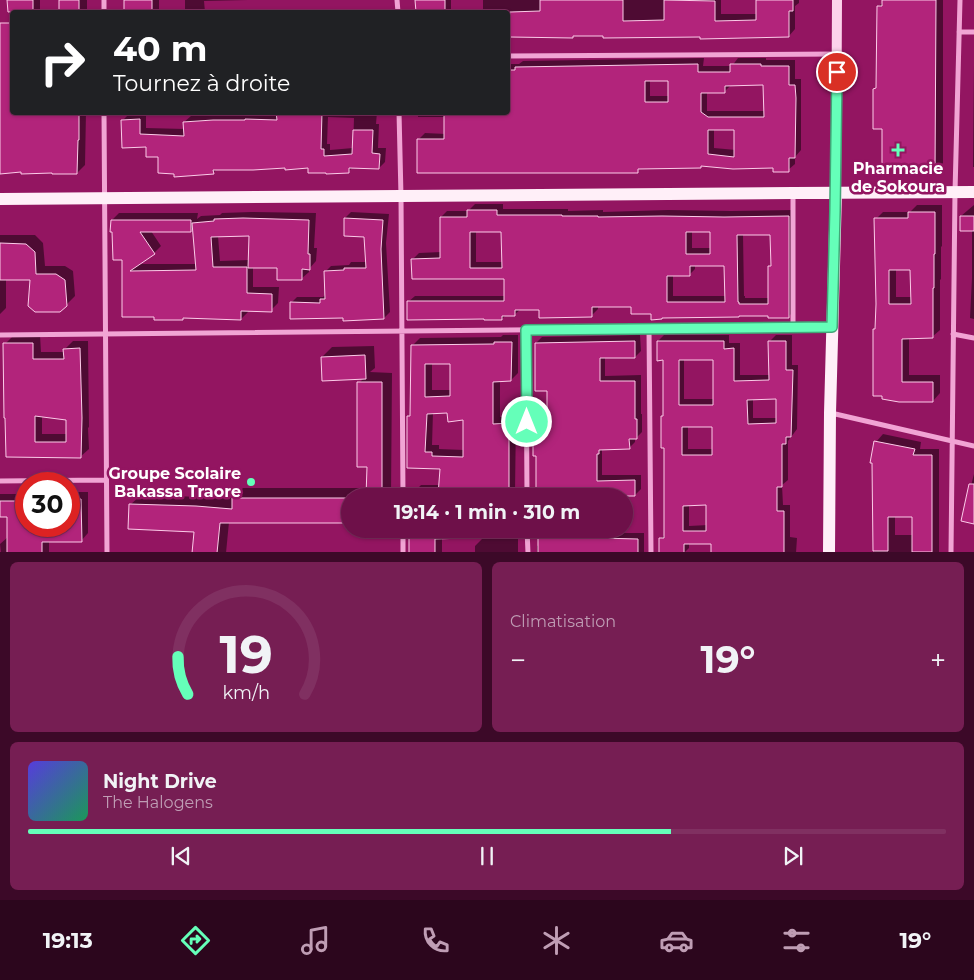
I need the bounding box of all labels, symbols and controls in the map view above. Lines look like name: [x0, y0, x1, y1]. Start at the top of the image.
text: 40 m: [113, 27, 208, 70]
icon: right: [30, 30, 95, 95]
pin: [816, 51, 858, 93]
icon: arrive: [823, 58, 851, 86]
text: Tournez à droite: [113, 70, 290, 97]
marker: Pharmacie de Sokoura: [892, 144, 904, 156]
place label: Pharmacie de Sokoura: [851, 159, 945, 196]
position arrow: [500, 395, 552, 447]
place label: Groupe Scolaire Bakassa Traore: [108, 464, 241, 501]
speed limit sign: 30: [15, 472, 80, 537]
marker: Groupe Scolaire Bakassa Traore: [245, 476, 257, 488]
text: 19:14 · 1 min · 310 m: [394, 501, 580, 524]
text: Climatisation: [510, 612, 616, 631]
text: 19: [219, 623, 273, 686]
text: 19°: [701, 636, 756, 683]
text: −: [510, 643, 526, 677]
text: +: [930, 643, 946, 677]
text: km/h: [222, 682, 270, 703]
text: Night Drive: [103, 770, 217, 793]
text: The Halogens: [103, 793, 213, 812]
icon: previous: [167, 842, 195, 870]
icon: pause: [473, 842, 501, 870]
icon: next: [779, 842, 807, 870]
icon: directions: [178, 923, 213, 958]
icon: music: [298, 923, 333, 958]
icon: phone: [418, 923, 453, 958]
icon: climate: [539, 923, 574, 958]
icon: car: [659, 923, 694, 958]
icon: filters: [779, 923, 814, 958]
text: 19:13: [43, 927, 93, 954]
text: 19°: [899, 927, 931, 954]

